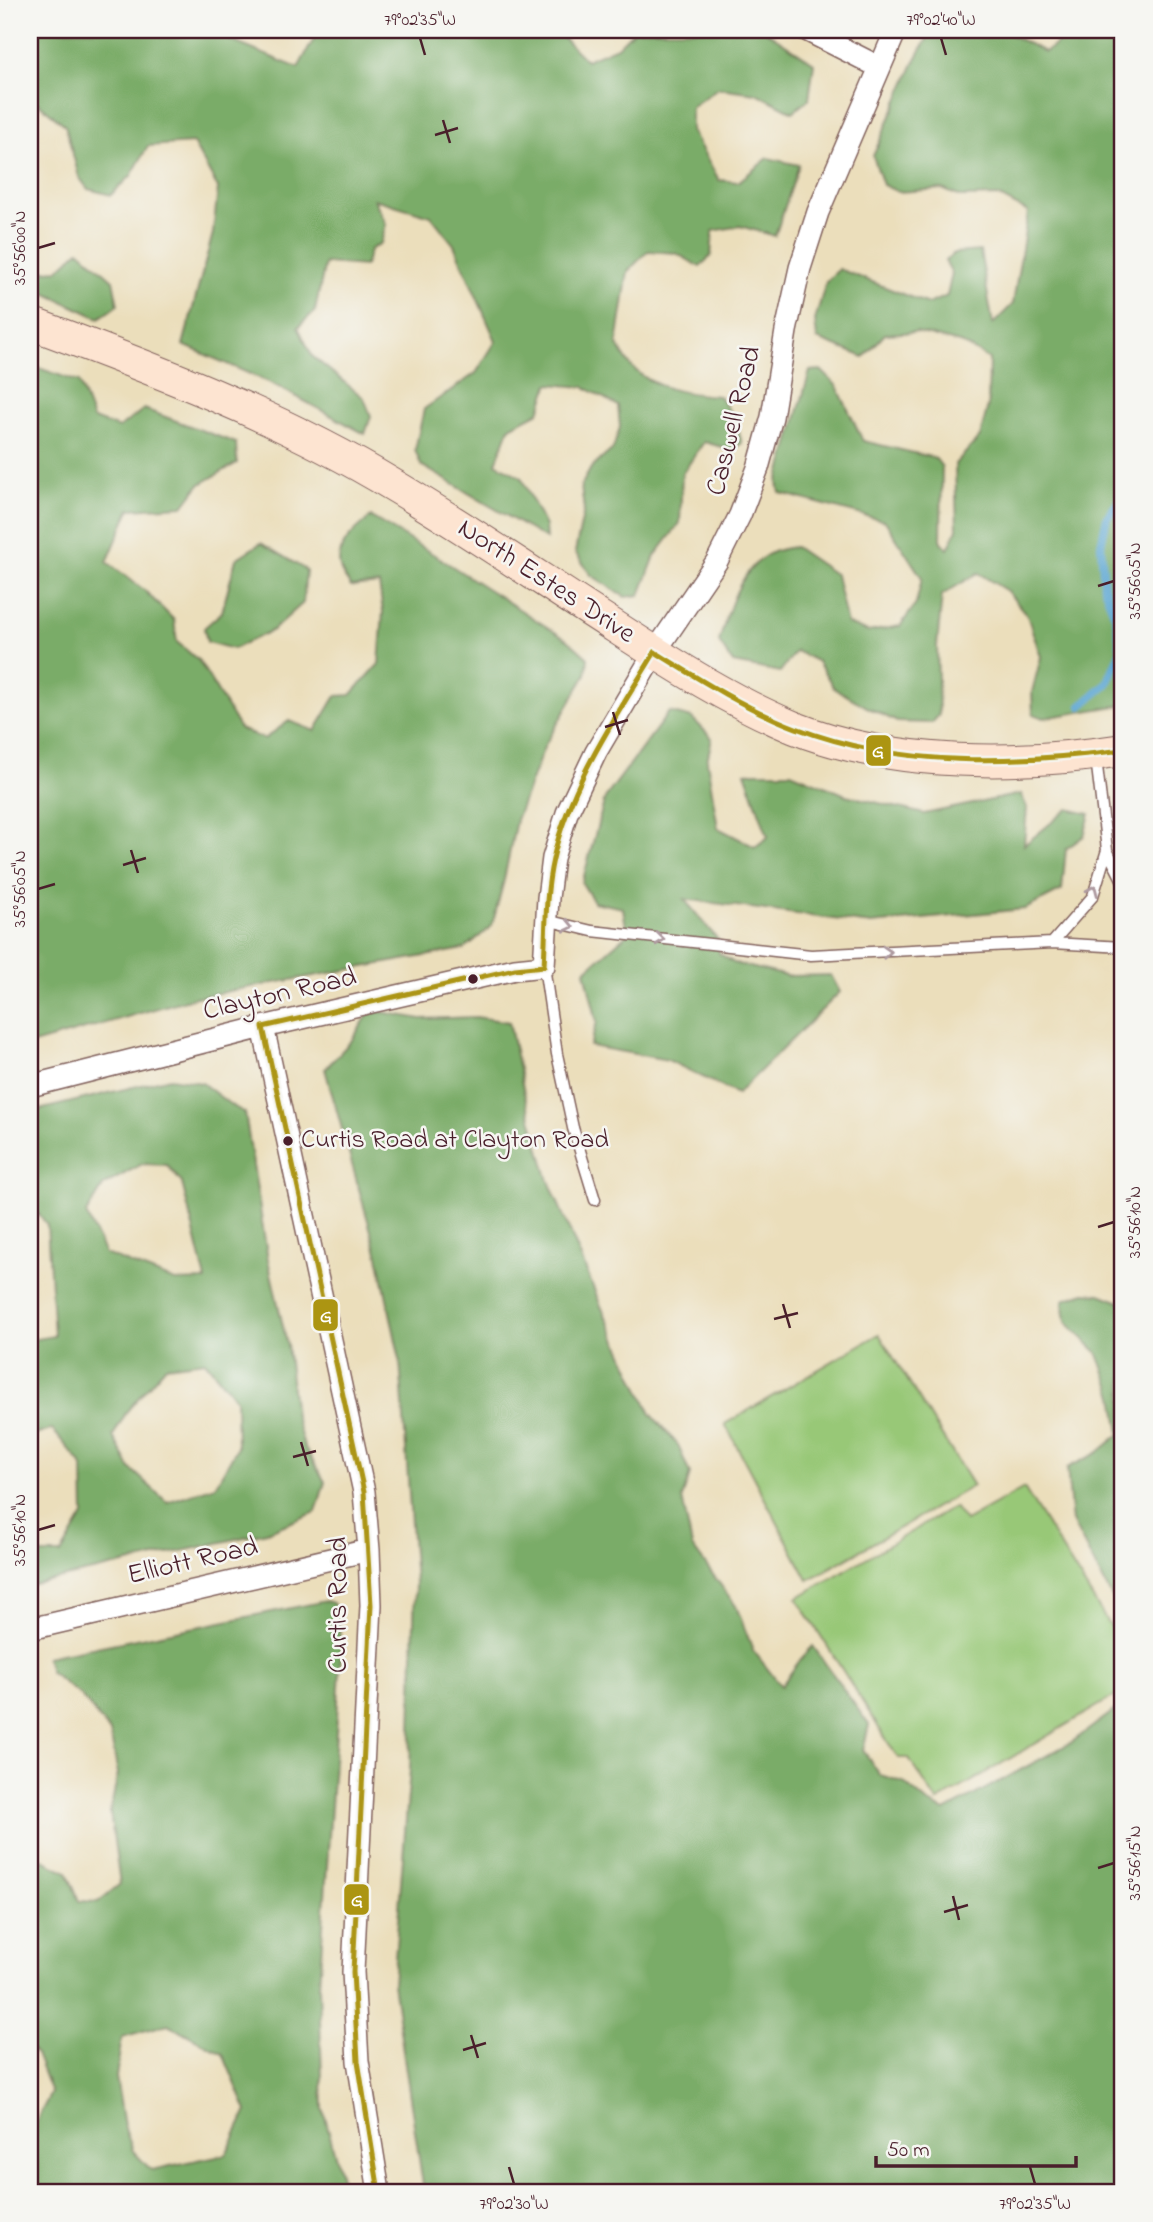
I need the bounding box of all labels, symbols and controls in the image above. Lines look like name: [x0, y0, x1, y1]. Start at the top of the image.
text: 79°02'35"W: [384, 8, 456, 34]
text: 79°02'40"W: [906, 8, 976, 34]
text: 35°56'00"N: [8, 211, 34, 285]
street label: Caswell Road: [697, 342, 773, 500]
street label: North Estes Drive: [449, 509, 643, 655]
text: 35°56'05"N: [1123, 542, 1149, 620]
line badge: G: [865, 734, 892, 767]
text: G: [872, 739, 884, 766]
text: 35°56'05"N: [8, 850, 34, 928]
one-way arrow: [1085, 885, 1099, 897]
one-way arrow: [563, 918, 575, 932]
one-way arrow: [654, 931, 666, 946]
one-way arrow: [881, 944, 892, 959]
street label: Clayton Road: [199, 957, 361, 1033]
unlabelled marker: [466, 972, 480, 986]
place label: Curtis Road at Clayton Road: [301, 1122, 609, 1160]
marker: Curtis Road at Clayton Road: [281, 1134, 295, 1148]
text: 35°56'10"N: [1123, 1186, 1149, 1258]
line badge: G: [312, 1298, 339, 1332]
text: G: [320, 1304, 332, 1331]
text: 35°56'10"N: [8, 1494, 34, 1566]
street label: Elliott Road: [124, 1527, 263, 1597]
street label: Curtis Road: [319, 1536, 360, 1673]
text: 35°56'15"N: [1123, 1825, 1149, 1901]
line badge: G: [343, 1883, 370, 1916]
text: G: [351, 1888, 363, 1915]
scale bar: [876, 2124, 1076, 2168]
text: 50 m: [887, 2136, 930, 2166]
text: 79°02'30"W: [479, 2192, 549, 2218]
text: 79°02'35"W: [999, 2192, 1071, 2218]

